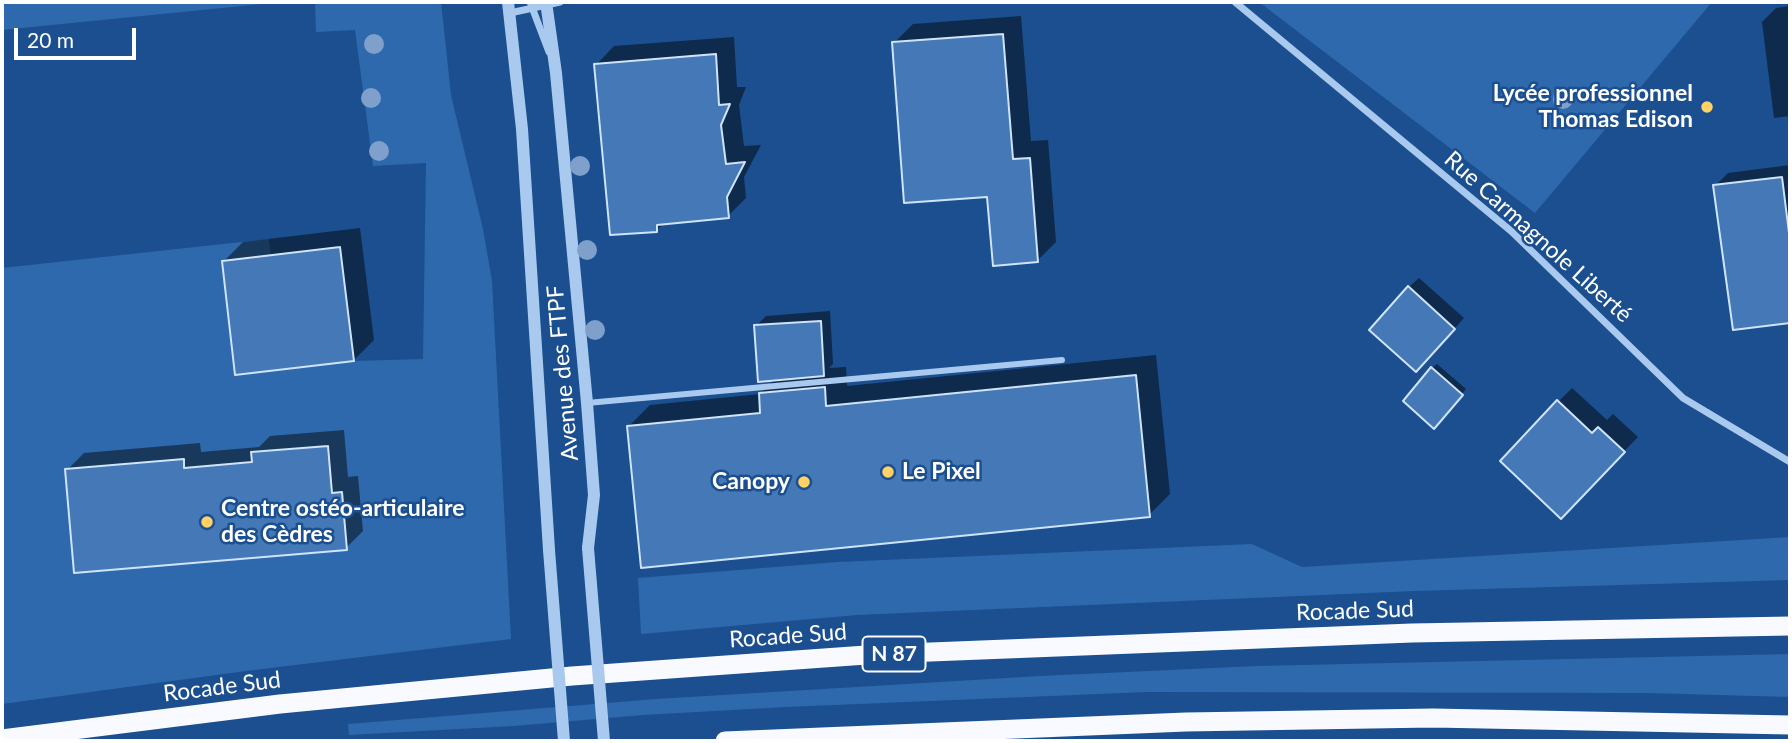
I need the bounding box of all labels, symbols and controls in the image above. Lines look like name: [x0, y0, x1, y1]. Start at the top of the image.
scale bar: [18, 14, 140, 58]
text: 20 m: [27, 27, 74, 52]
place label: Lycée professionnel Thomas Edison: [1493, 80, 1693, 134]
marker: Lycée professionnel Thomas Edison: [1699, 99, 1715, 115]
street label: Rue Carmagnole Liberté: [1439, 146, 1637, 328]
street label: Avenue des FTPF: [542, 284, 584, 462]
place label: Le Pixel: [902, 458, 981, 486]
marker: Le Pixel: [880, 464, 896, 480]
place label: Canopy: [712, 468, 790, 496]
marker: Canopy: [796, 474, 812, 490]
place label: Centre ostéo-articulaire des Cèdres: [221, 495, 464, 549]
marker: Centre ostéo-articulaire des Cèdres: [199, 514, 215, 530]
street label: Rocade Sud: [1296, 595, 1414, 627]
street label: Rocade Sud: [728, 618, 848, 654]
road number: N 87: [862, 636, 926, 672]
street label: Rocade Sud: [162, 666, 282, 708]

